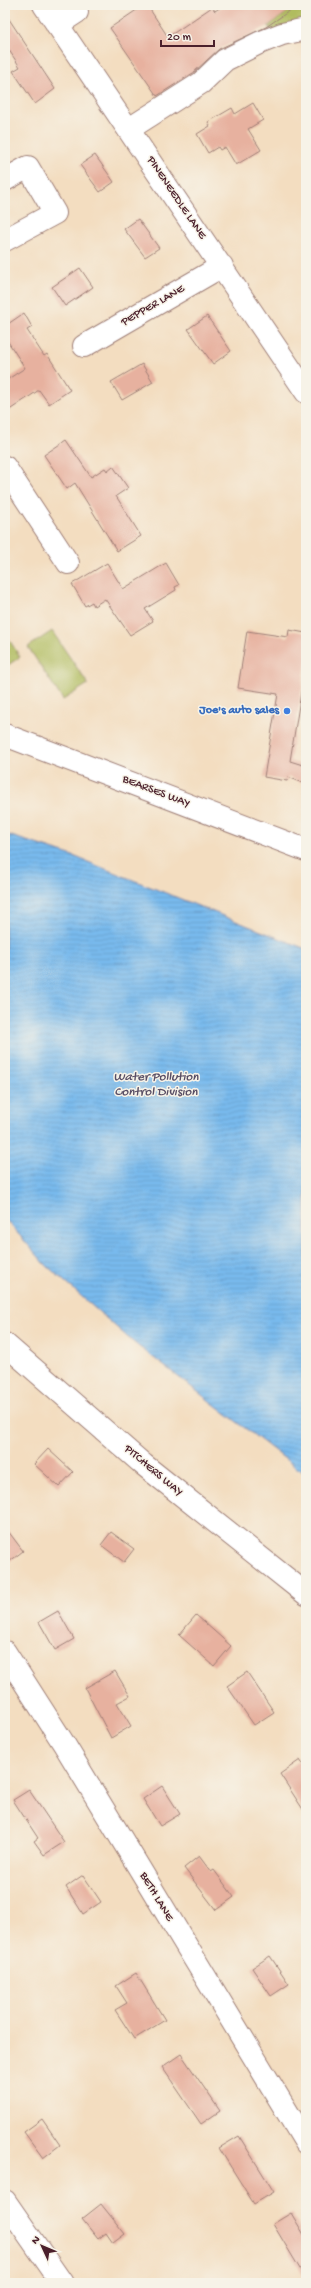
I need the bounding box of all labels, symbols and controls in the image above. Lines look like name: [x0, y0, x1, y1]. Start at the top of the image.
scale bar: [161, 22, 214, 48]
text: 20 m: [167, 31, 192, 45]
street label: PINENEEDLE LANE: [143, 153, 209, 243]
street label: PEPPER LANE: [118, 282, 188, 330]
place label: Joe's auto sales: [198, 704, 280, 718]
marker: Joe's auto sales: [282, 706, 292, 716]
street label: BEARSES WAY: [119, 772, 192, 811]
water label: Water Pollution Control Division: [114, 1070, 199, 1100]
street label: PITCHERS WAY: [120, 1442, 186, 1500]
street label: BETH LANE: [135, 1869, 176, 1924]
north arrow: [22, 2226, 62, 2266]
text: N: [29, 2234, 43, 2247]

